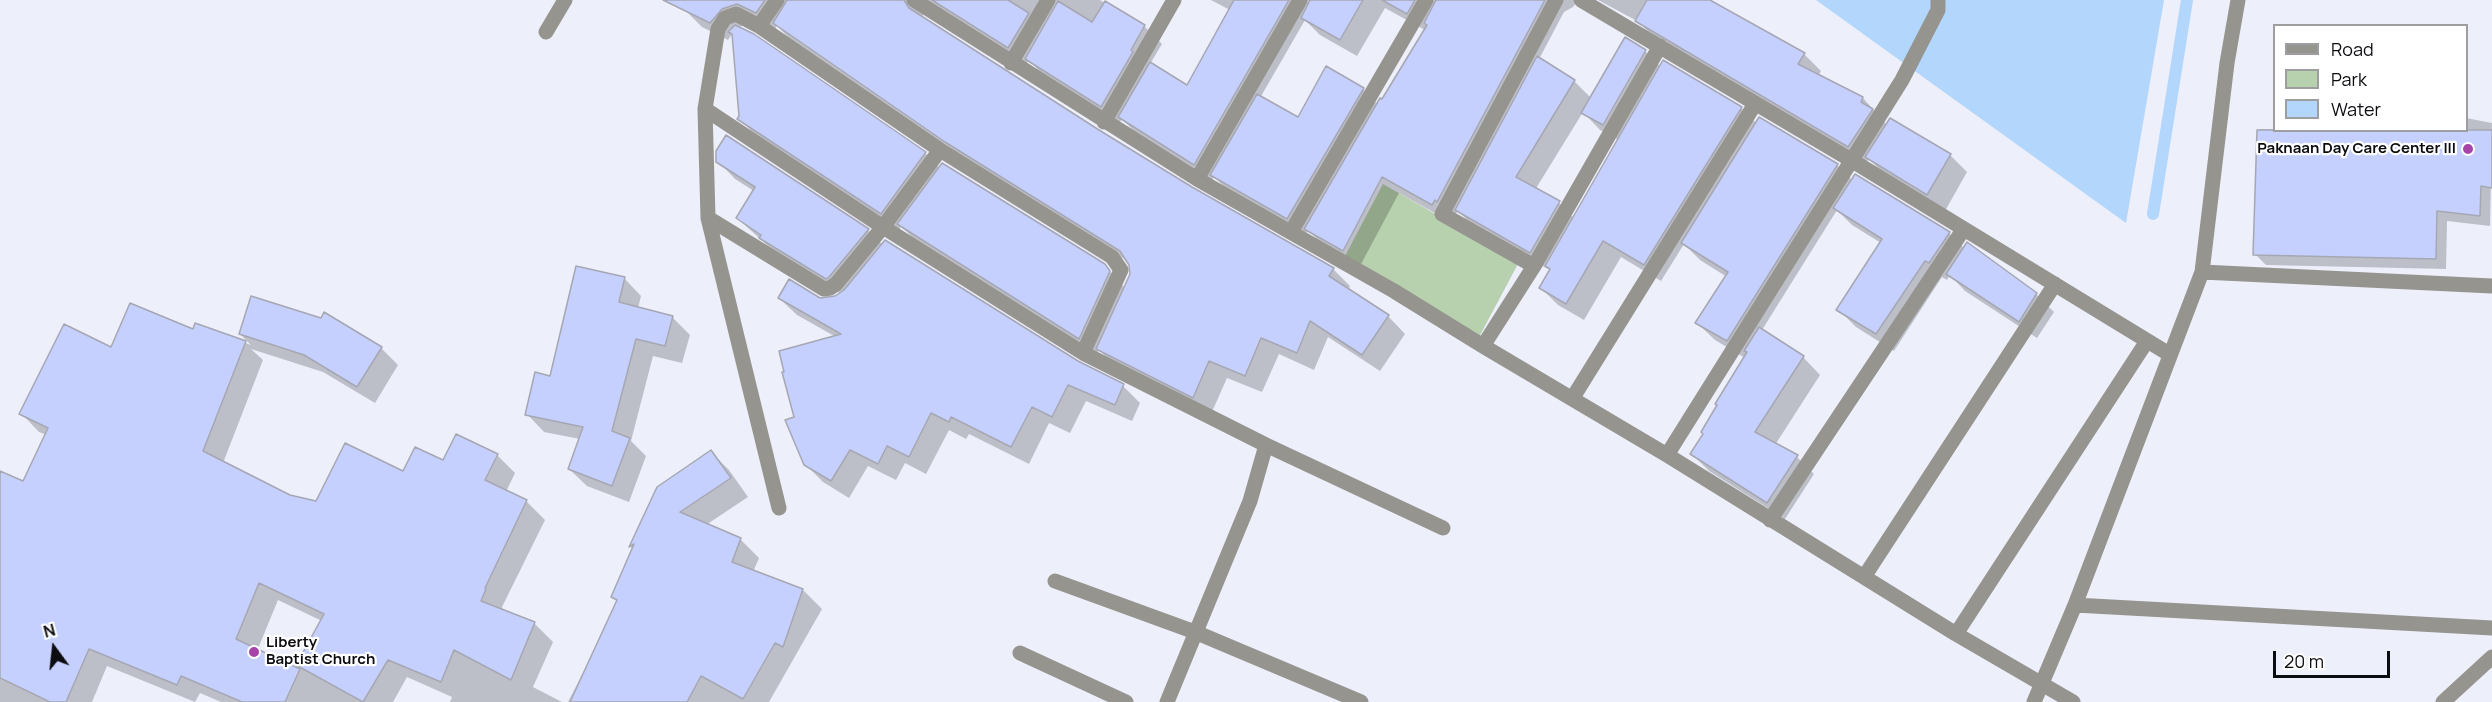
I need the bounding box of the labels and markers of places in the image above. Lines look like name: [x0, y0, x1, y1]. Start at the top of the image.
place label: Paknaan Day Care Center III: [2257, 140, 2456, 158]
marker: Paknaan Day Care Center III: [2461, 142, 2475, 156]
place label: Liberty Baptist Church: [266, 634, 375, 669]
marker: Liberty Baptist Church: [247, 645, 261, 659]

